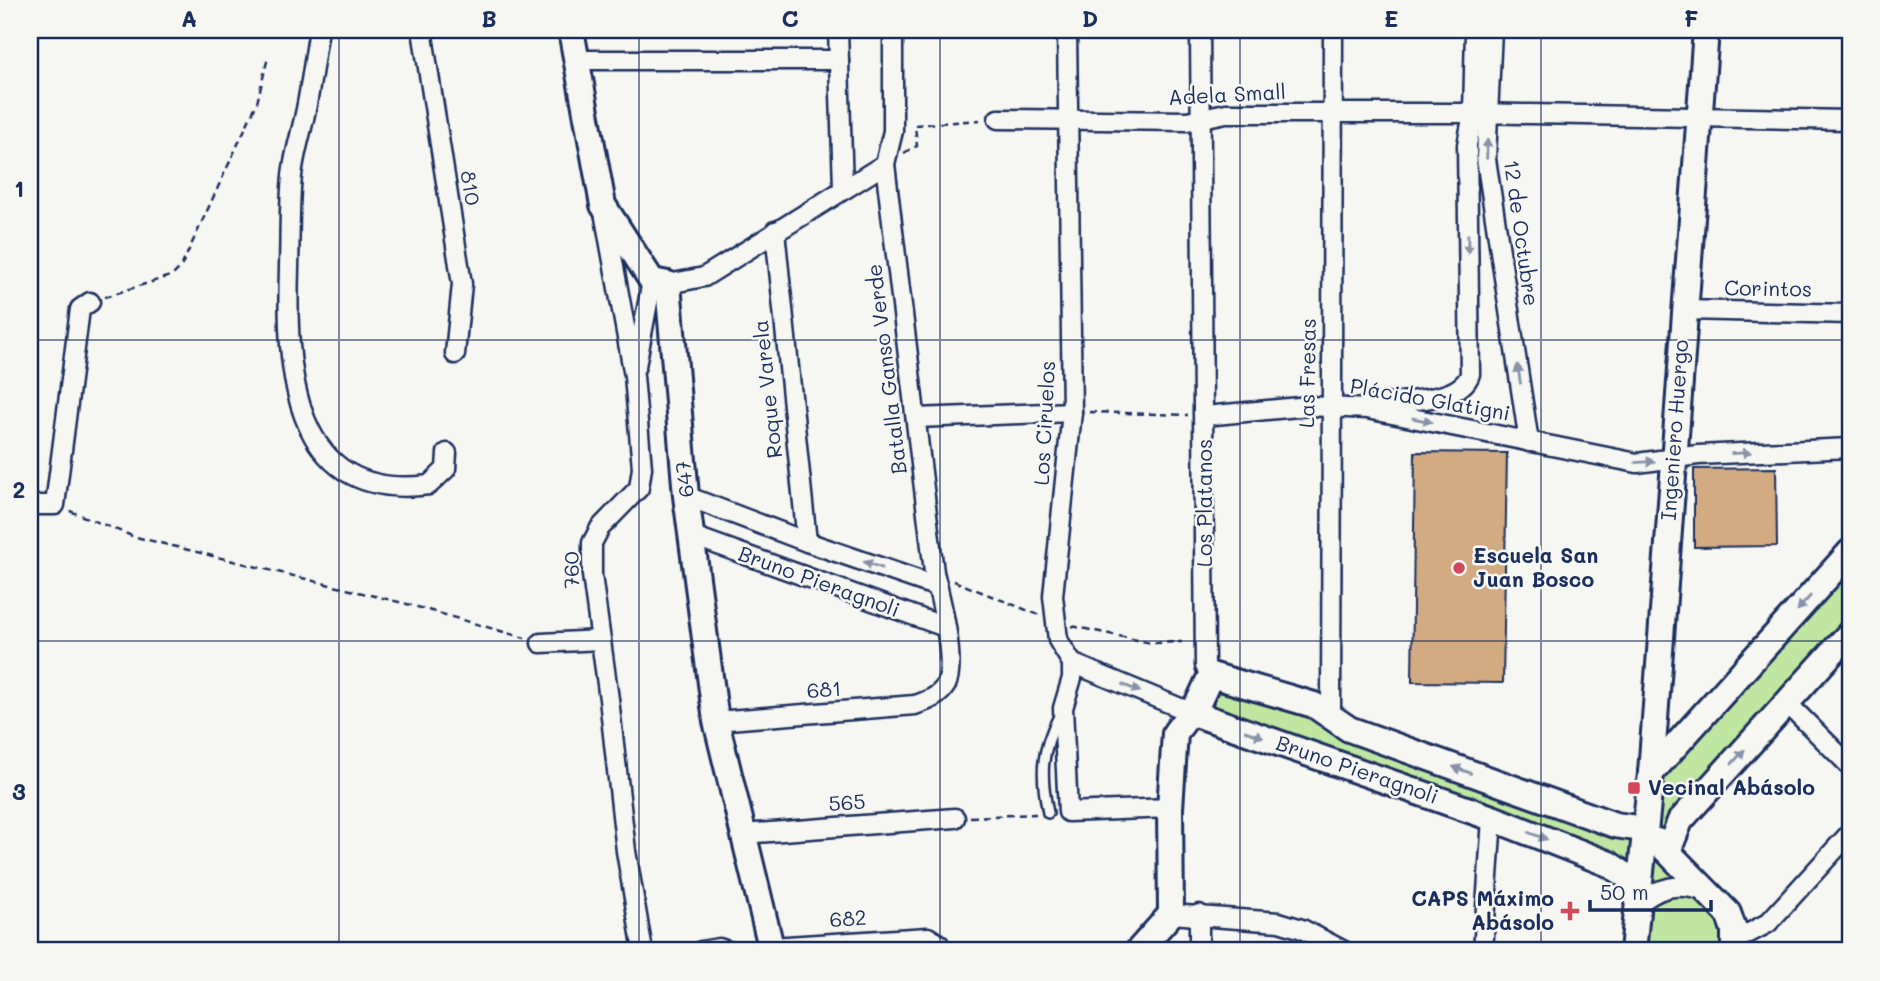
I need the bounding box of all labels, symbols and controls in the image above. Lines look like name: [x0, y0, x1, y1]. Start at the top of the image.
text: A: [181, 3, 197, 33]
text: B: [481, 3, 497, 33]
text: C: [781, 3, 799, 33]
text: D: [1082, 3, 1098, 33]
text: E: [1384, 3, 1398, 33]
text: F: [1684, 3, 1698, 33]
street label: Adela Small: [1167, 77, 1287, 110]
one-way arrow: [1481, 138, 1492, 160]
street label: 12 de Octubre: [1499, 158, 1546, 308]
street label: 810: [455, 168, 488, 207]
text: 1: [14, 173, 24, 203]
one-way arrow: [1462, 234, 1474, 256]
street label: Batalla Ganso Verde: [859, 262, 912, 476]
street label: Corintos: [1724, 273, 1812, 302]
street label: Las Fresas: [1292, 318, 1321, 428]
street label: Roque Varela: [746, 319, 787, 460]
street label: Ingeniero Huergo: [1654, 338, 1693, 521]
street label: Los Ciruelos: [1027, 360, 1060, 486]
one-way arrow: [1513, 363, 1524, 385]
street label: Plácido Glatigni: [1348, 371, 1513, 426]
one-way arrow: [1411, 415, 1433, 426]
street label: Los Platanos: [1190, 439, 1217, 567]
one-way arrow: [1730, 448, 1752, 459]
one-way arrow: [1634, 456, 1656, 467]
street label: 647: [668, 460, 699, 499]
text: 2: [13, 474, 25, 504]
street label: Bruno Pieragnoli: [735, 539, 904, 622]
place label: Escuela San Juan Bosco: [1473, 541, 1598, 592]
street label: 760: [557, 551, 584, 589]
one-way arrow: [862, 559, 883, 570]
marker: Escuela San Juan Bosco: [1451, 560, 1467, 576]
one-way arrow: [1797, 594, 1813, 611]
street label: 681: [806, 674, 842, 703]
one-way arrow: [1121, 682, 1142, 693]
street label: Bruno Pieragnoli: [1273, 728, 1442, 809]
one-way arrow: [1244, 729, 1265, 740]
one-way arrow: [1730, 748, 1746, 766]
one-way arrow: [1452, 764, 1473, 775]
place label: Vecinal Abásolo: [1648, 773, 1815, 800]
text: 3: [12, 776, 26, 806]
marker: Vecinal Abásolo: [1626, 780, 1642, 796]
street label: 565: [827, 787, 866, 816]
one-way arrow: [1527, 831, 1548, 842]
scale bar: [1590, 869, 1710, 913]
text: 50 m: [1600, 878, 1649, 905]
place label: CAPS Máximo Abásolo: [1411, 884, 1554, 935]
marker: CAPS Máximo Abásolo: [1560, 901, 1580, 921]
street label: 682: [828, 903, 867, 932]

